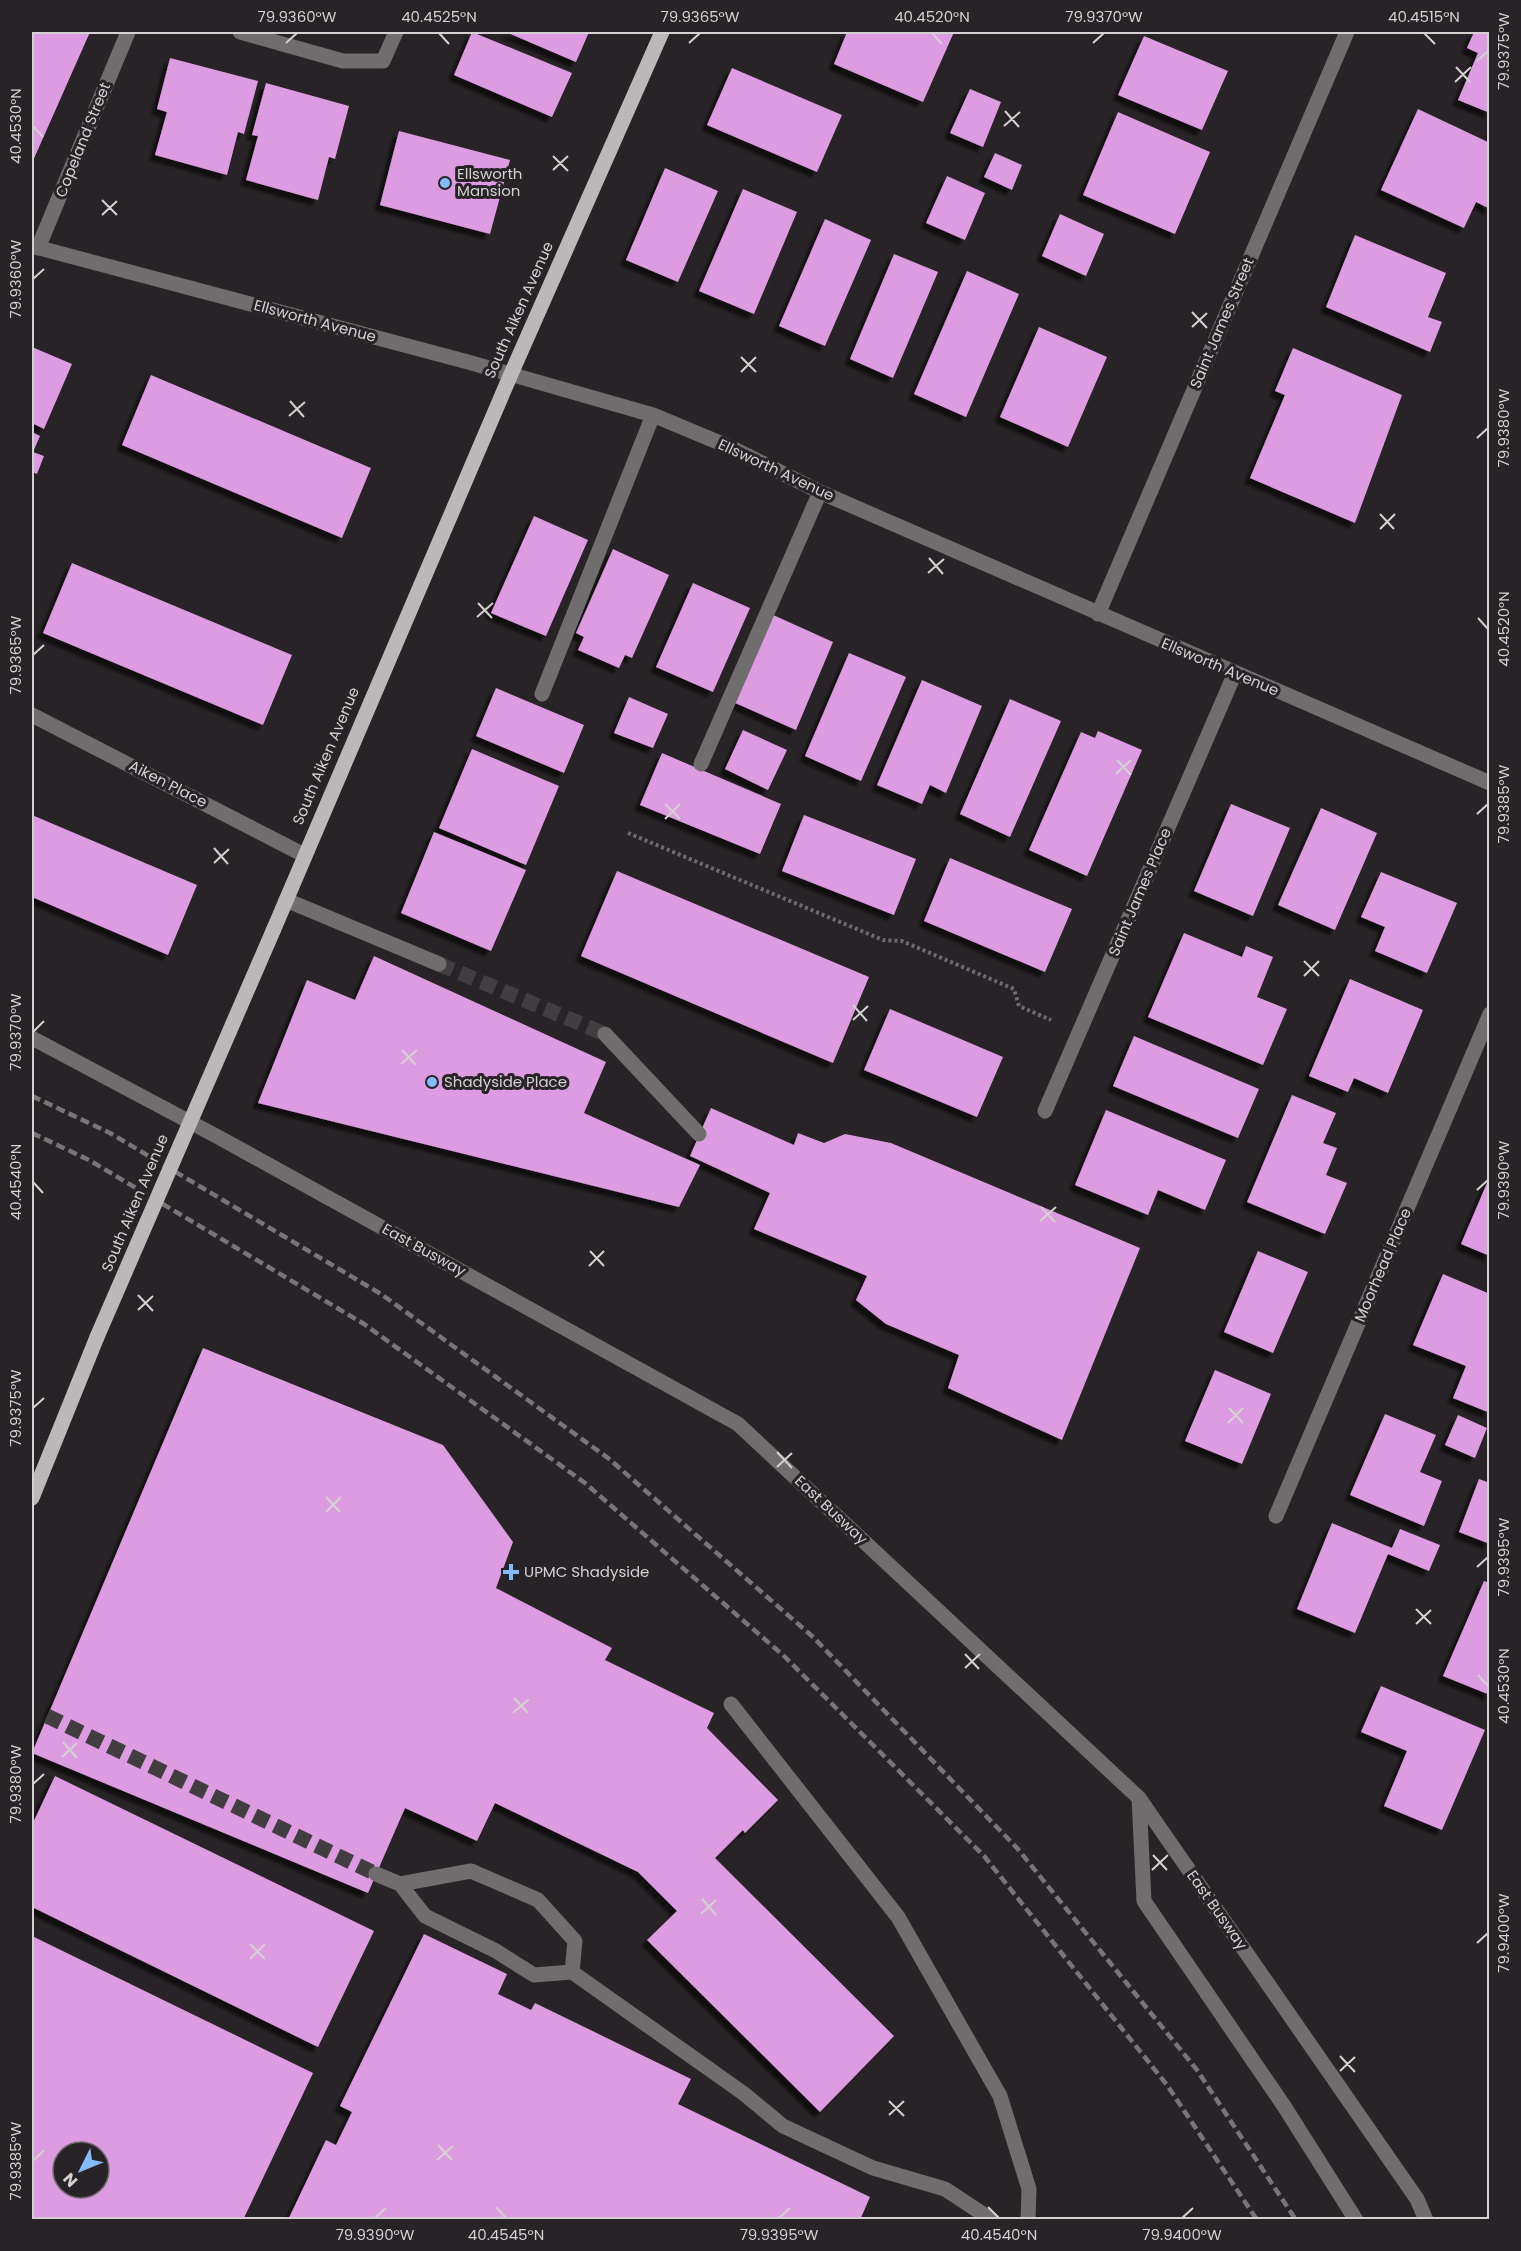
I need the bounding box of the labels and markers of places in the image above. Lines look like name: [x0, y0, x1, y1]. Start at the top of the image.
place label: Ellsworth Mansion: [457, 163, 522, 201]
marker: Ellsworth Mansion: [438, 176, 452, 190]
place label: Shadyside Place: [444, 1071, 567, 1092]
marker: Shadyside Place: [425, 1075, 439, 1089]
place label: UPMC Shadyside: [524, 1561, 649, 1582]
marker: UPMC Shadyside: [502, 1563, 520, 1581]

